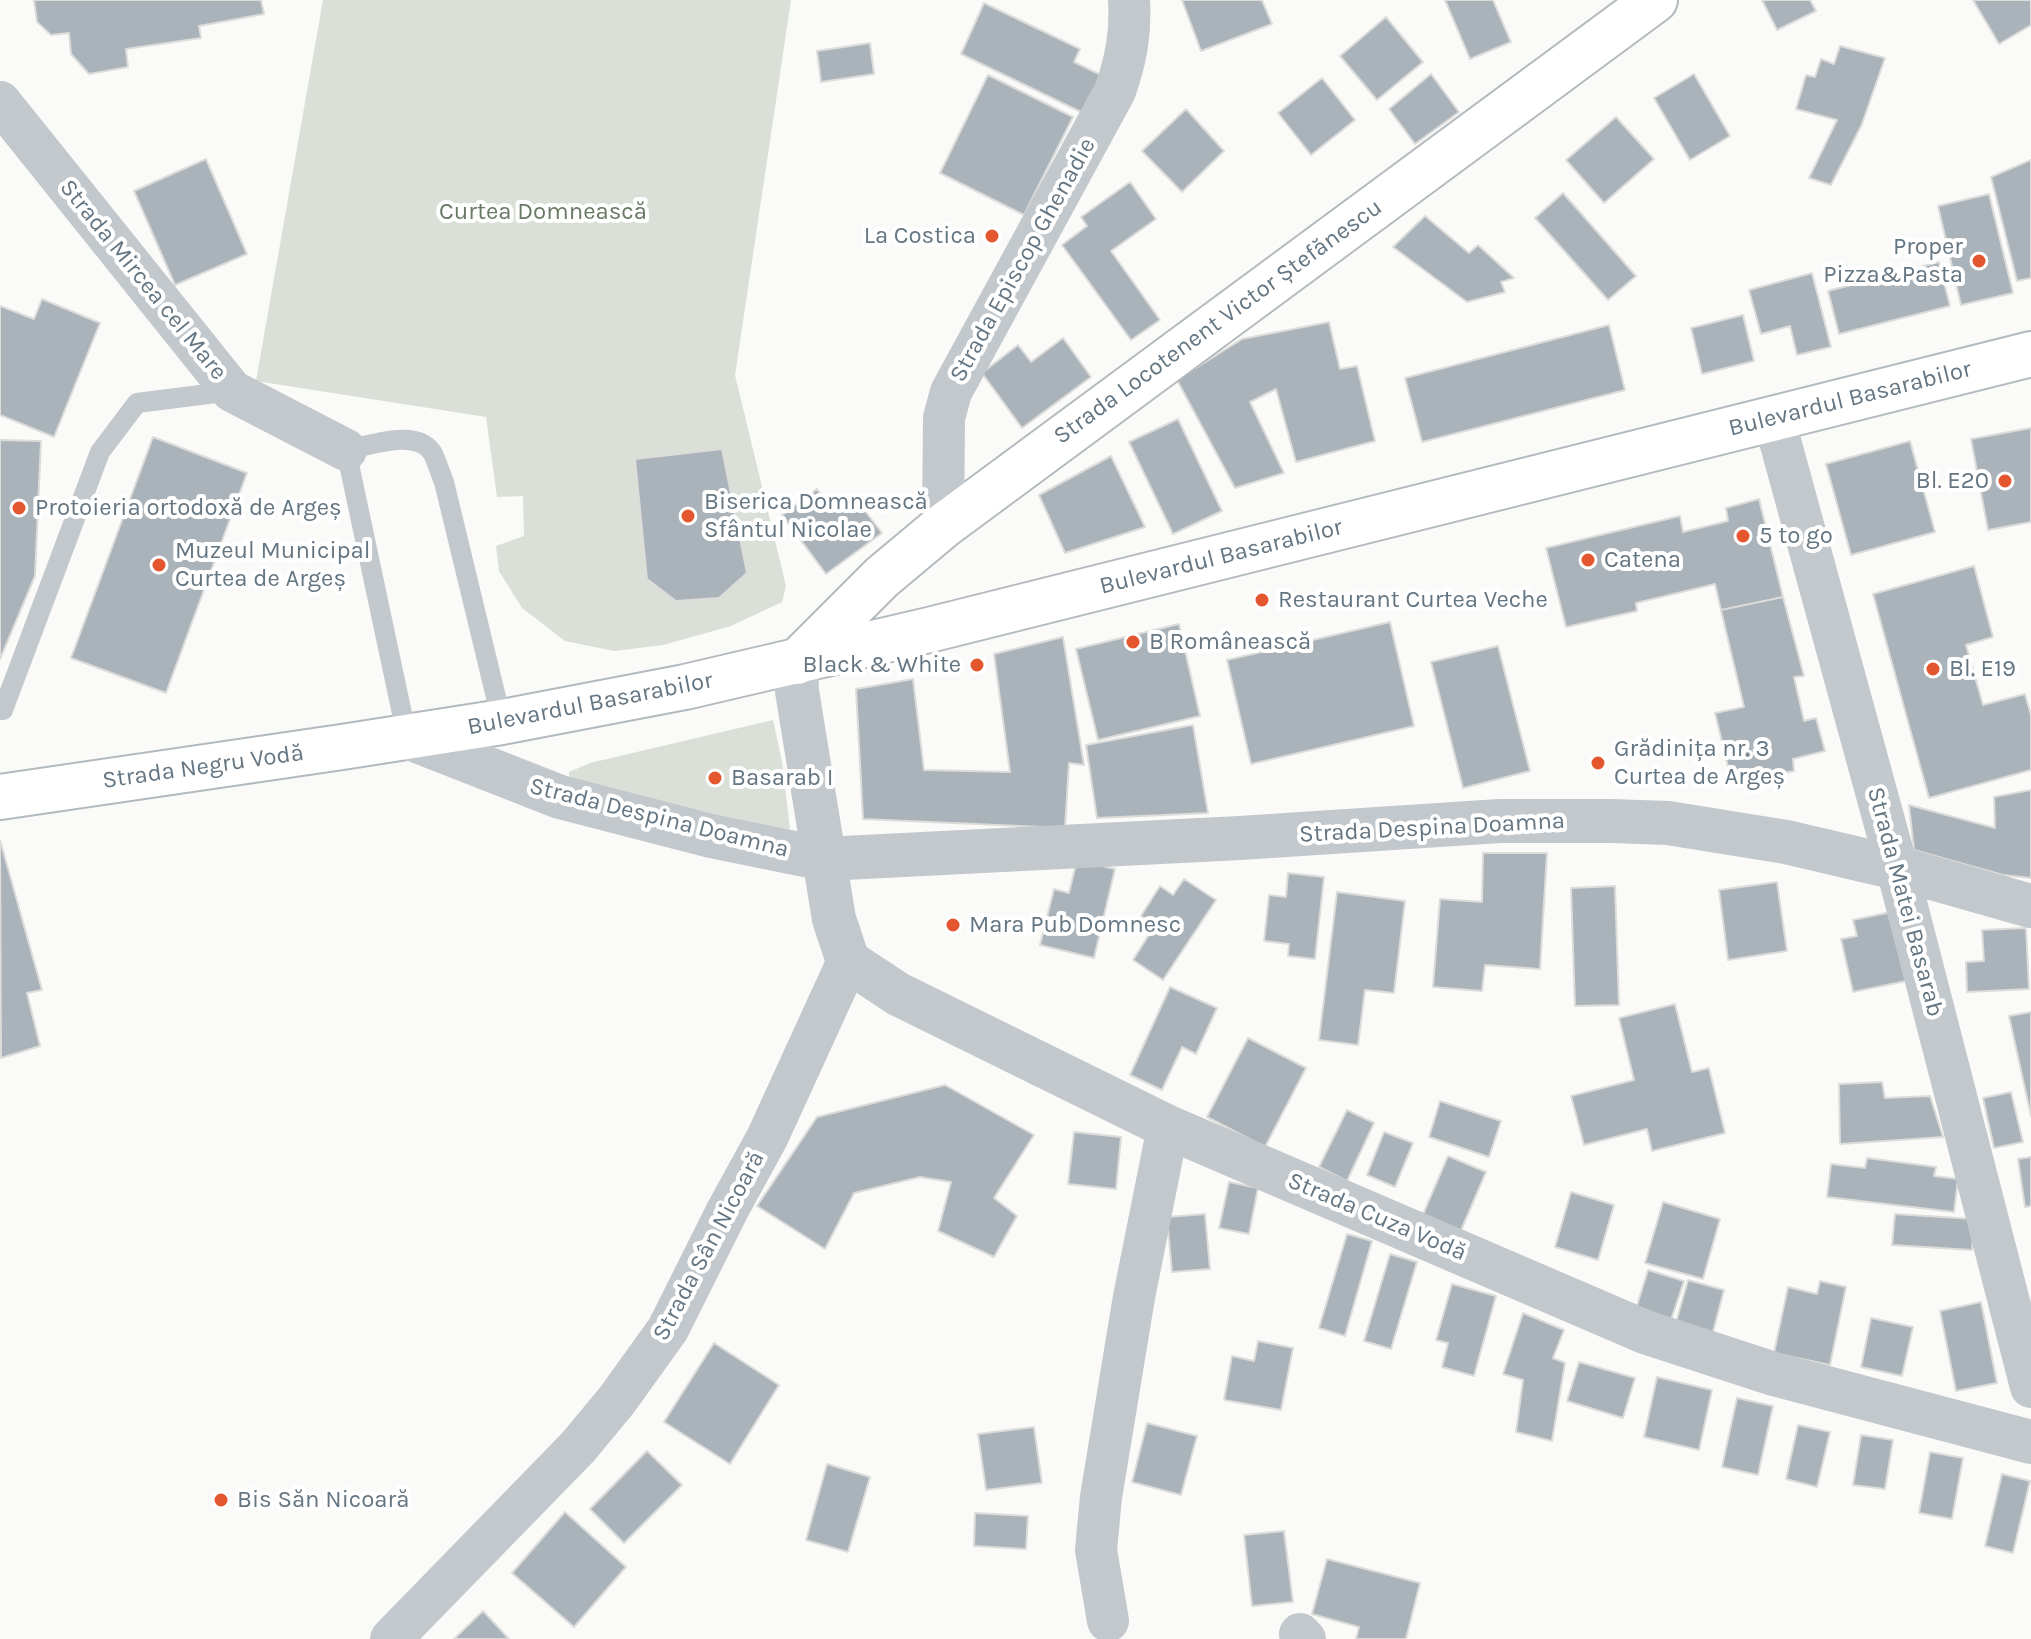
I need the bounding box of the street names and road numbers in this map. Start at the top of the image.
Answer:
street label: Strada Episcop Ghenadie [944,133,1102,387]
street label: Strada Mircea cel Mare [53,174,233,386]
street label: Strada Locotenent Victor Ștefănescu [1048,193,1388,451]
street label: Bulevardul Basarabilor [1726,355,1974,443]
street label: Bulevardul Basarabilor [1097,513,1345,601]
street label: Bulevardul Basarabilor [465,666,715,742]
street label: Strada Negru Vodă [100,739,306,795]
street label: Strada Despina Doamna [526,772,792,864]
street label: Strada Matei Basarab [1861,784,1949,1020]
street label: Strada Despina Doamna [1298,807,1566,849]
street label: Strada Sân Nicoară [647,1146,771,1346]
street label: Strada Cuza Vodă [1283,1166,1471,1268]

